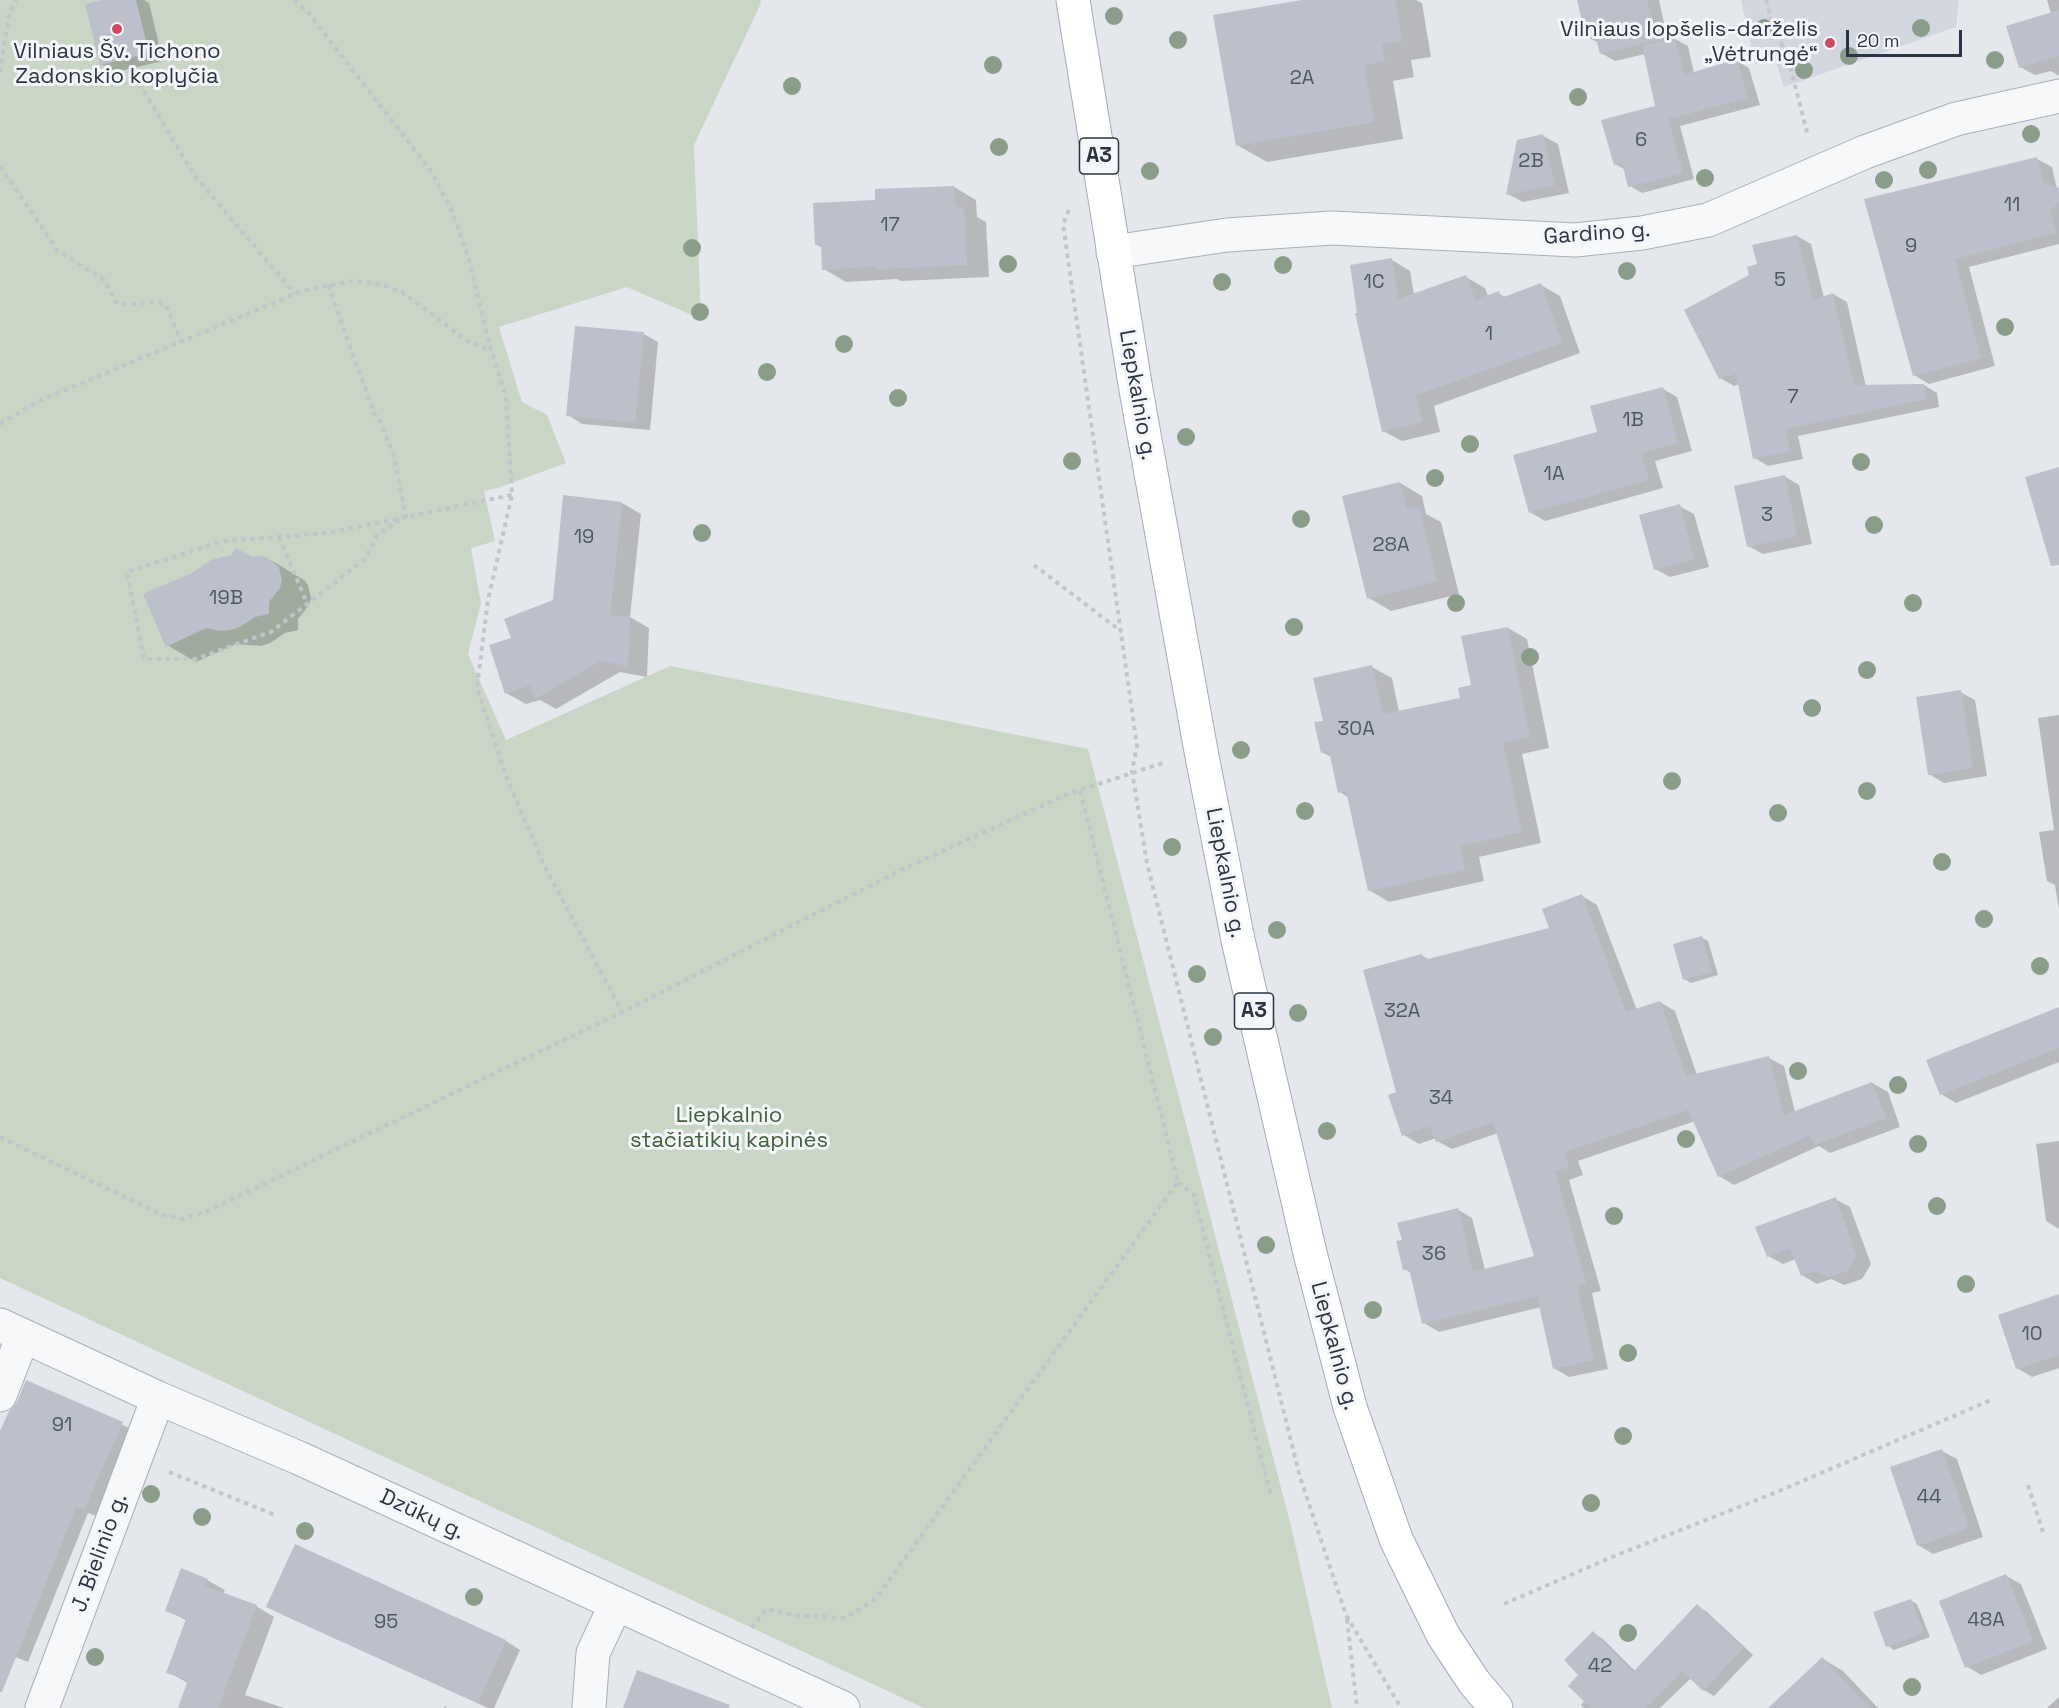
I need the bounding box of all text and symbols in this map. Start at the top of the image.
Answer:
place label: Vilniaus lopšelis-darželis „Vėtrungė“ [1560,17,1818,68]
scale bar [1849,18,1964,56]
marker: Vilniaus Šv. Tichono Zadonskio koplyčia [110,22,124,36]
text: 20 m [1857,29,1900,52]
marker: Vilniaus lopšelis-darželis „Vėtrungė“ [1823,36,1837,50]
place label: Vilniaus Šv. Tichono Zadonskio koplyčia [13,39,221,90]
house number: 2A [1290,67,1314,91]
house number: 6 [1635,129,1647,153]
road number: A3 [1080,138,1118,174]
house number: 2B [1518,150,1544,174]
house number: 11 [2004,194,2020,218]
house number: 17 [880,214,900,238]
street label: Gardino g. [1543,217,1651,251]
house number: 9 [1905,235,1917,259]
house number: 5 [1774,269,1786,293]
house number: 1C [1363,271,1385,295]
house number: 1 [1485,323,1493,347]
street label: Liepkalnio g. [1113,328,1161,462]
house number: 7 [1787,386,1799,410]
house number: 1B [1622,409,1644,433]
house number: 1A [1544,463,1564,487]
house number: 3 [1761,504,1773,528]
house number: 19 [574,526,594,550]
house number: 28A [1372,534,1410,558]
house number: 19B [209,587,243,611]
house number: 30A [1337,718,1375,742]
street label: Liepkalnio g. [1199,806,1251,940]
road number: A3 [1234,993,1274,1029]
house number: 32A [1384,1000,1420,1024]
house number: 34 [1429,1087,1453,1111]
park label: Liepkalnio stačiatikių kapinės [630,1103,828,1154]
house number: 36 [1422,1243,1446,1267]
street label: Liepkalnio g. [1304,1279,1364,1413]
house number: 10 [2021,1323,2043,1347]
house number: 91 [52,1414,72,1438]
street label: Dzūkų g. [376,1484,468,1546]
house number: 44 [1917,1486,1941,1510]
street label: J. Bielinio g. [66,1490,134,1616]
house number: 48A [1967,1609,2005,1633]
house number: 95 [374,1611,398,1635]
house number: 42 [1588,1655,1612,1679]

